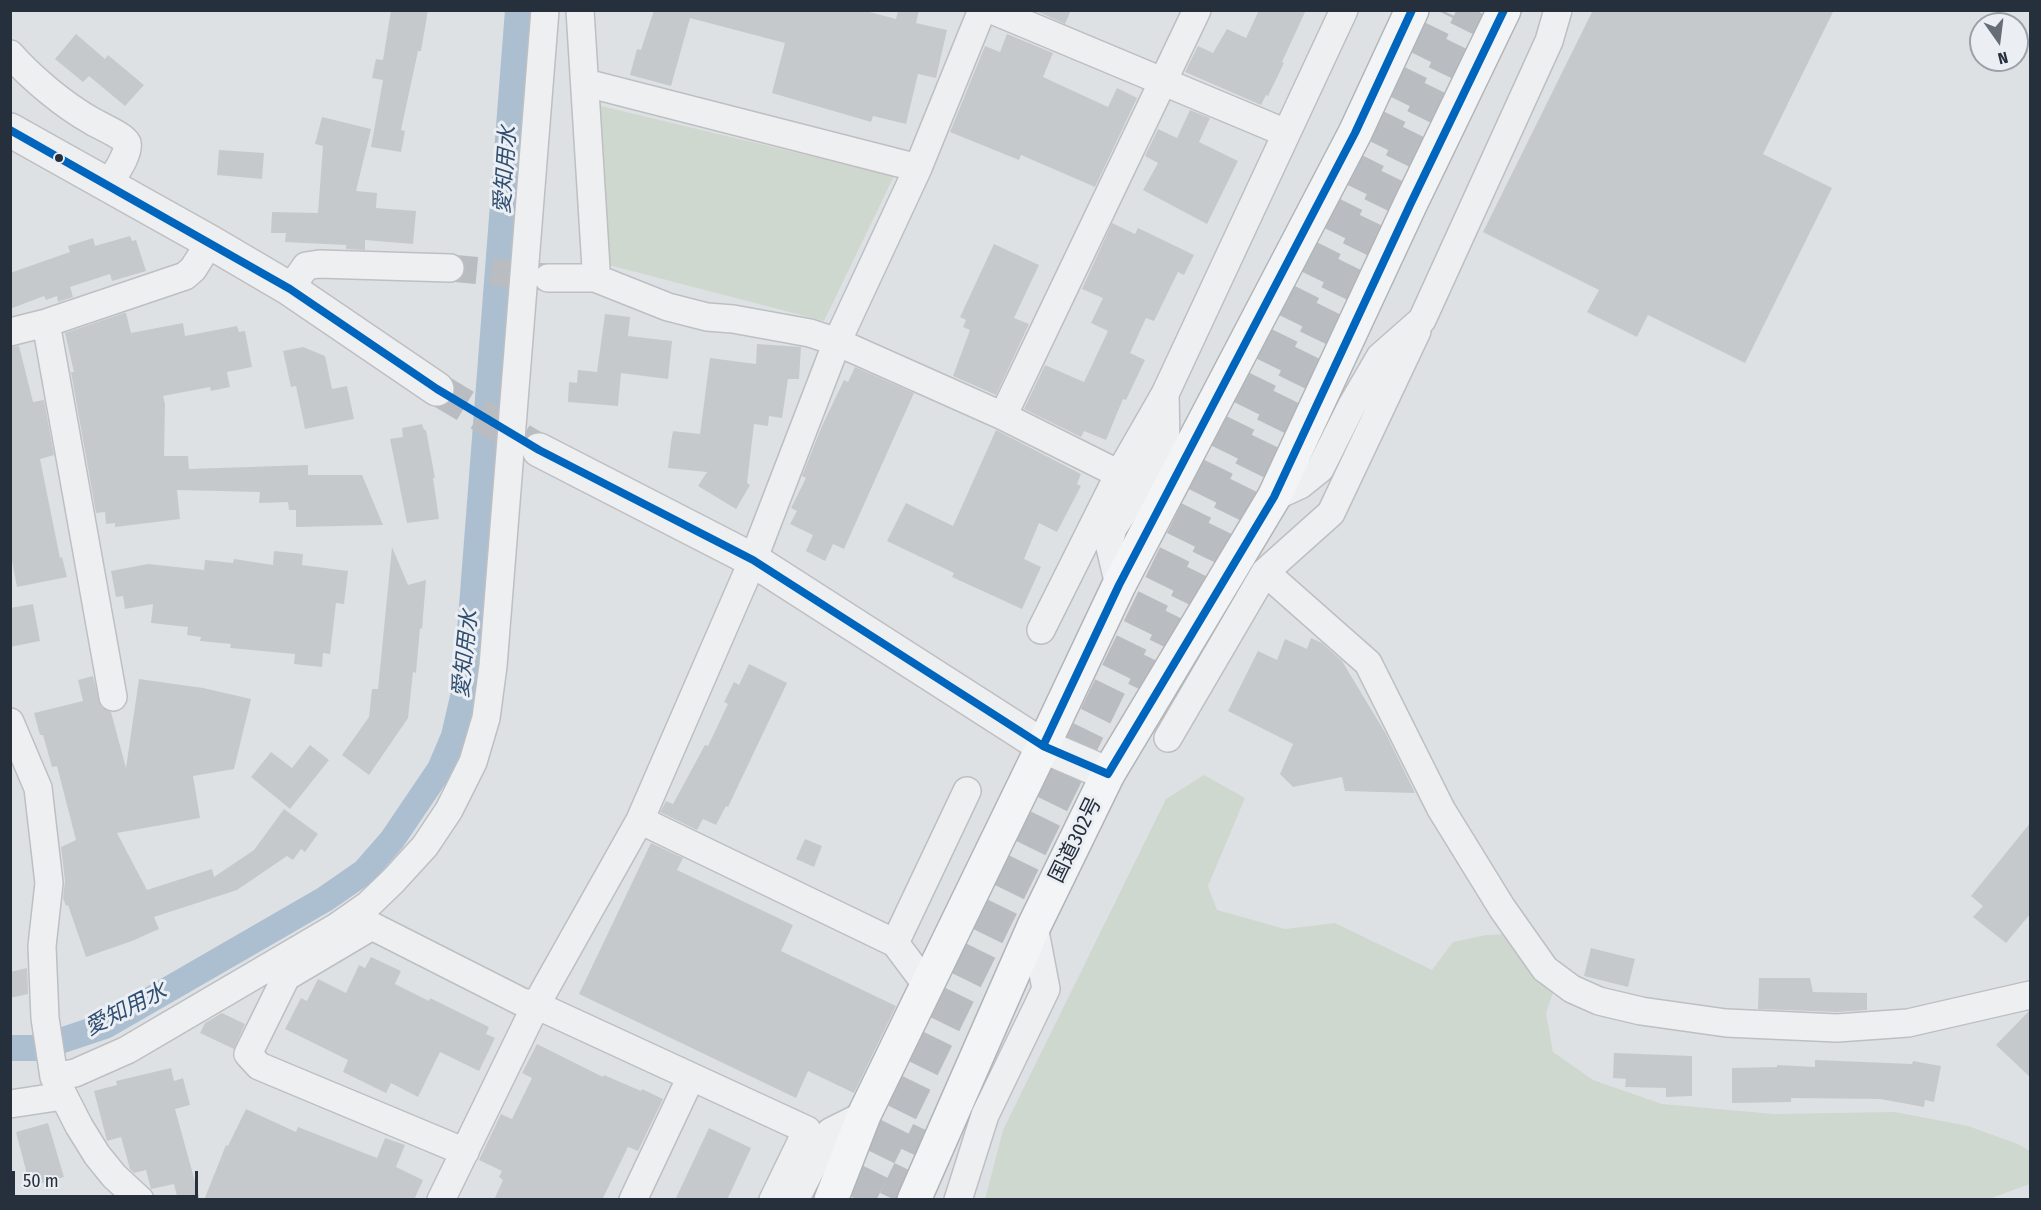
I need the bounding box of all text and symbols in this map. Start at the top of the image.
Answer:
north arrow [1969,12,2029,72]
text: N [1996,48,2010,68]
water label: 愛知用水 [490,125,522,215]
unlabelled marker [53,152,65,164]
water label: 愛知用水 [448,609,484,699]
street label: 国道302号 [1044,793,1108,887]
water label: 愛知用水 [81,978,171,1042]
scale bar [15,1159,201,1197]
text: 50 m [23,1170,59,1192]

